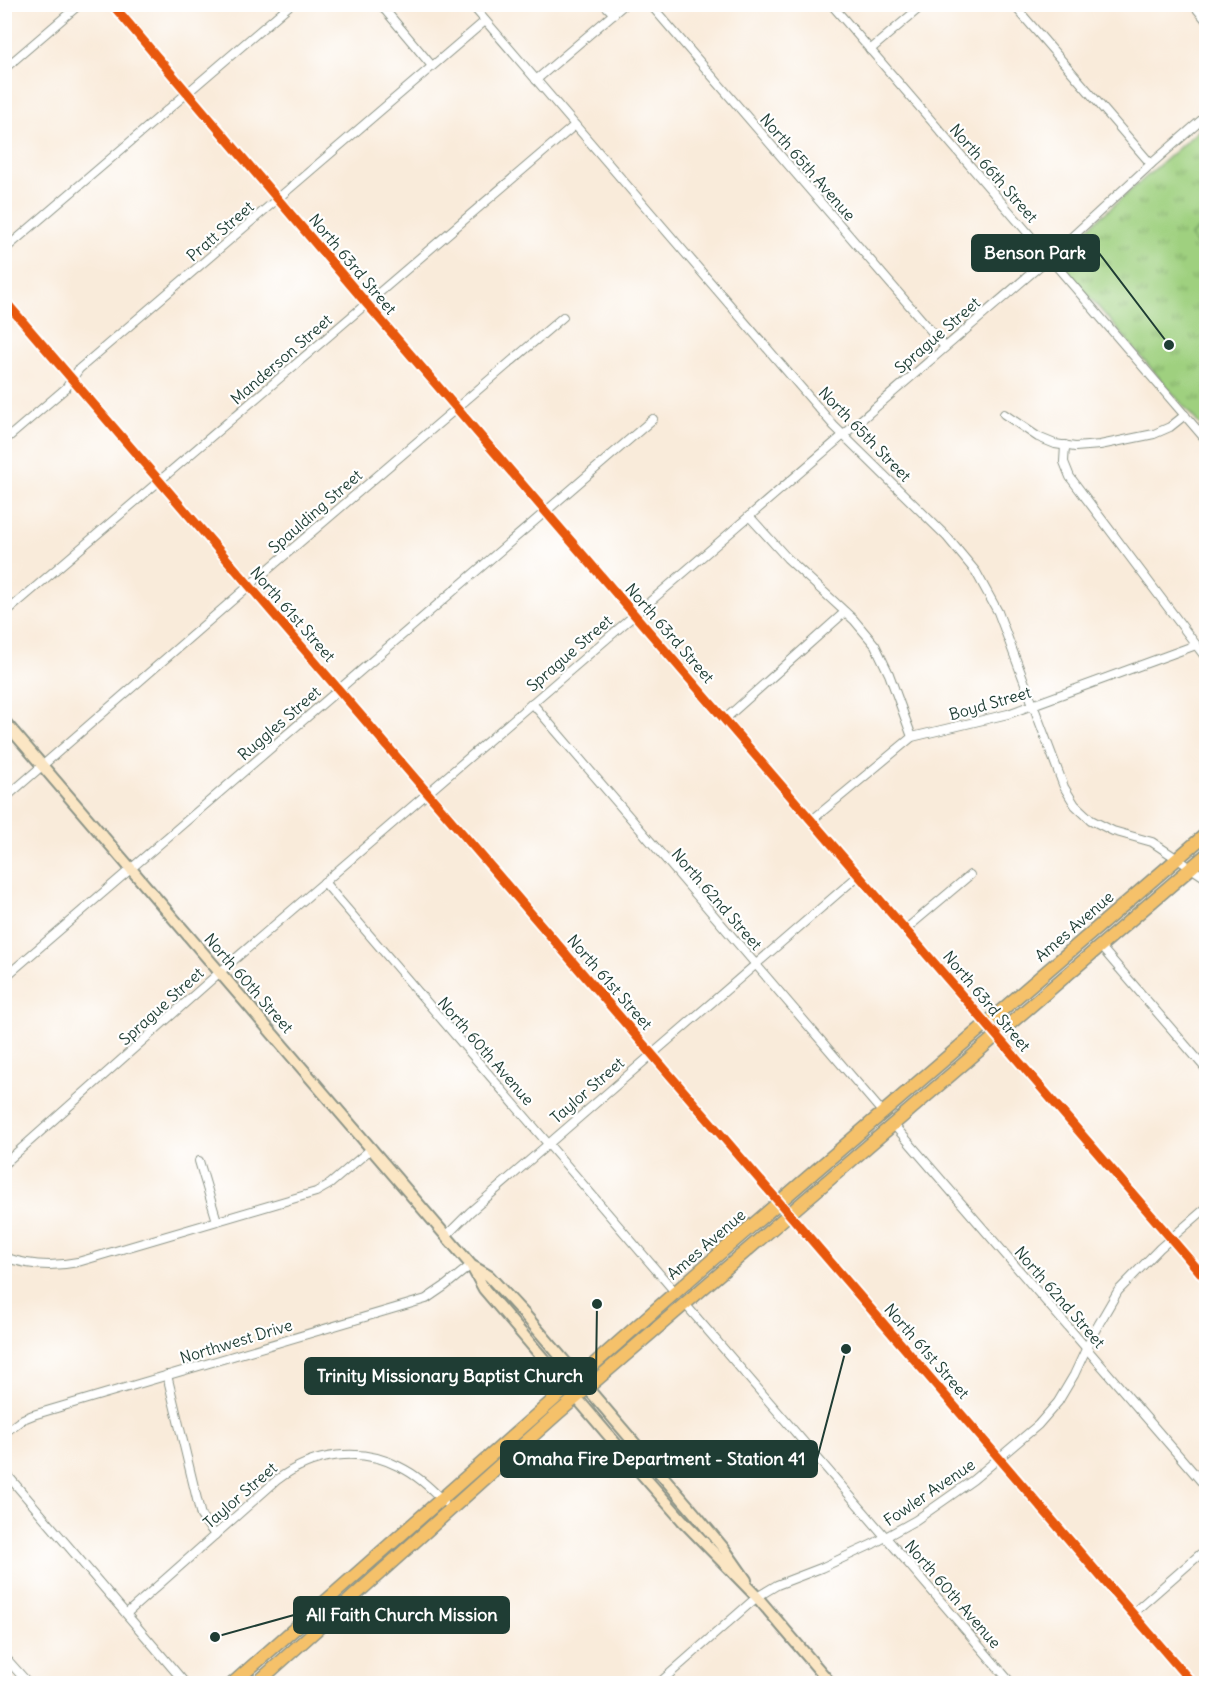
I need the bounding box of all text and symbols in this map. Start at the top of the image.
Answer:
street label: North 65th Avenue [756,109,860,225]
street label: North 66th Street [946,119,1043,227]
street label: Pratt Street [182,196,258,266]
street label: North 63rd Street [305,210,401,319]
callout: Benson Park [972,235,1099,271]
text: Benson Park [984,241,1086,264]
street label: Sprague Street [890,292,984,378]
street label: Manderson Street [226,309,336,408]
street label: North 65th Street [815,382,916,486]
street label: Spaulding Street [264,464,366,557]
street label: North 61st Street [246,562,340,666]
street label: North 63rd Street [621,579,719,687]
street label: Sprague Street [522,610,616,696]
street label: Ruggles Street [233,681,325,764]
street label: Boyd Street [947,682,1034,724]
street label: North 62nd Street [667,844,767,954]
street label: Ames Avenue [1031,886,1117,966]
street label: North 60th Street [200,929,298,1037]
street label: North 61st Street [563,930,657,1034]
street label: North 63rd Street [939,947,1035,1056]
street label: Sprague Street [115,962,208,1049]
street label: North 60th Avenue [434,993,538,1109]
street label: Taylor Street [546,1052,628,1127]
street label: Ames Avenue [663,1204,749,1284]
street label: North 62nd Street [1010,1242,1110,1352]
street label: North 61st Street [880,1299,974,1403]
street label: Northwest Drive [177,1314,295,1368]
callout: Trinity Missionary Baptist Church [305,1358,596,1394]
text: Trinity Missionary Baptist Church [317,1364,584,1387]
callout: Omaha Fire Department - Station 41 [501,1441,817,1477]
text: Omaha Fire Department - Station 41 [513,1447,805,1470]
street label: Fowler Avenue [879,1454,979,1530]
street label: Taylor Street [199,1457,281,1532]
street label: North 60th Avenue [901,1536,1005,1652]
callout: All Faith Church Mission [294,1597,509,1633]
text: All Faith Church Mission [306,1603,498,1626]

